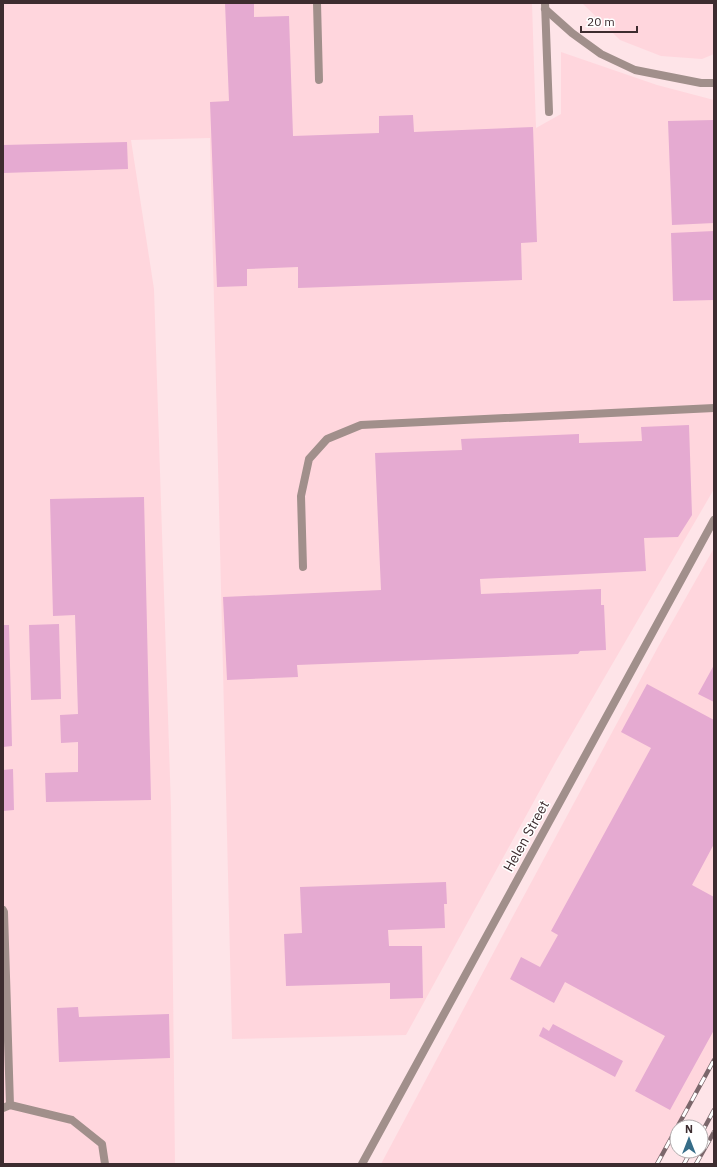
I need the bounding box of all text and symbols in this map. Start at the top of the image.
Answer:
scale bar [581,8,637,34]
text: 20 m [587,14,615,29]
street label: Helen Street [499,797,553,875]
north arrow [669,1119,709,1159]
text: N [685,1122,693,1136]

